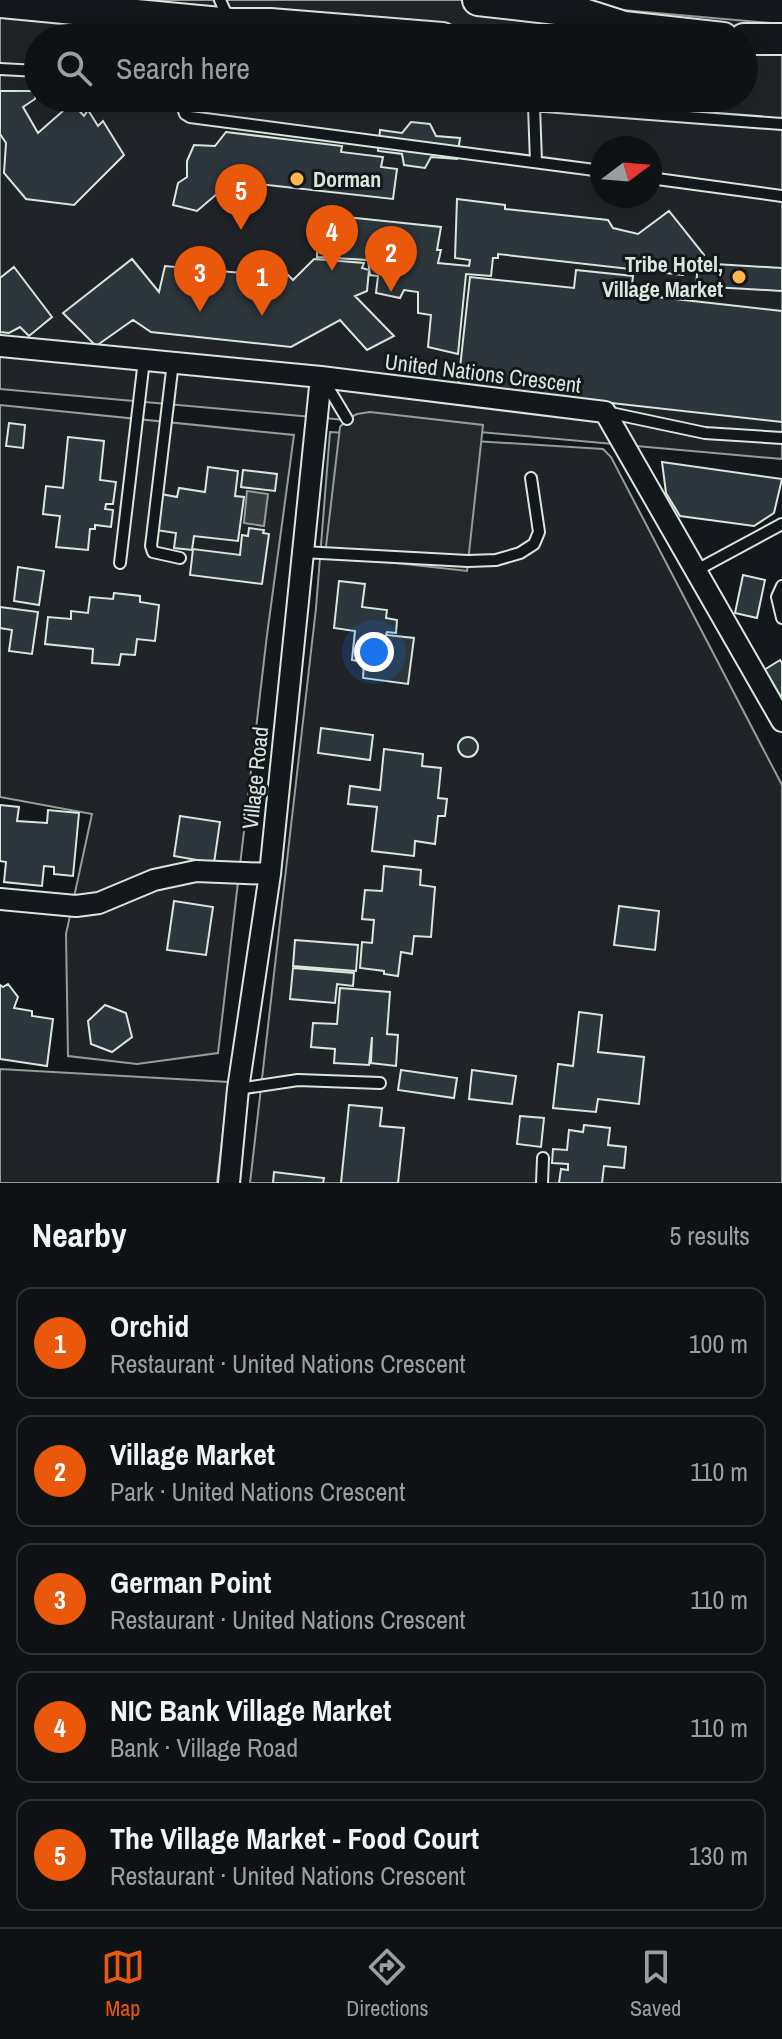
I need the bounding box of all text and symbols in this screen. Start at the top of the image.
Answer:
search box [24,24,758,112]
icon: search [52,46,96,90]
text: Search here [116,48,250,88]
north arrow [590,136,662,208]
pin: 5 [215,164,267,230]
place label: Dorman [313,164,381,194]
marker: Dorman [288,170,306,188]
pin: 4 [306,205,358,271]
pin: 2 [365,226,417,292]
pin: 3 [174,246,226,312]
place label: Tribe Hotel, Village Market [602,249,723,304]
pin: 1 [236,250,288,316]
marker: Tribe Hotel, Village Market [730,268,748,286]
street label: United Nations Crescent [383,346,583,400]
your location [354,632,394,672]
street label: Village Road [235,725,275,831]
text: Nearby [32,1212,127,1258]
text: 5 results [669,1218,750,1253]
text: Orchid [110,1306,189,1346]
text: 1 [54,1326,66,1361]
text: 100 m [689,1326,748,1361]
text: Restaurant · United Nations Crescent [110,1346,466,1381]
text: Village Market [110,1434,275,1474]
text: 2 [54,1454,66,1489]
text: 110 m [690,1454,748,1489]
text: Park · United Nations Crescent [110,1474,405,1509]
text: German Point [110,1562,271,1602]
text: 3 [54,1582,66,1617]
text: 110 m [690,1582,748,1617]
text: Restaurant · United Nations Crescent [110,1602,466,1637]
text: NIC Bank Village Market [110,1690,391,1730]
text: 4 [54,1710,66,1745]
text: 110 m [690,1710,748,1745]
text: Bank · Village Road [110,1730,298,1765]
text: The Village Market - Food Court [110,1818,479,1858]
text: 5 [54,1838,66,1873]
text: 130 m [689,1838,748,1873]
text: Restaurant · United Nations Crescent [110,1858,466,1893]
tab: Map [101,1945,145,2023]
tab: Directions [346,1945,429,2023]
tab: Saved [630,1945,681,2023]

